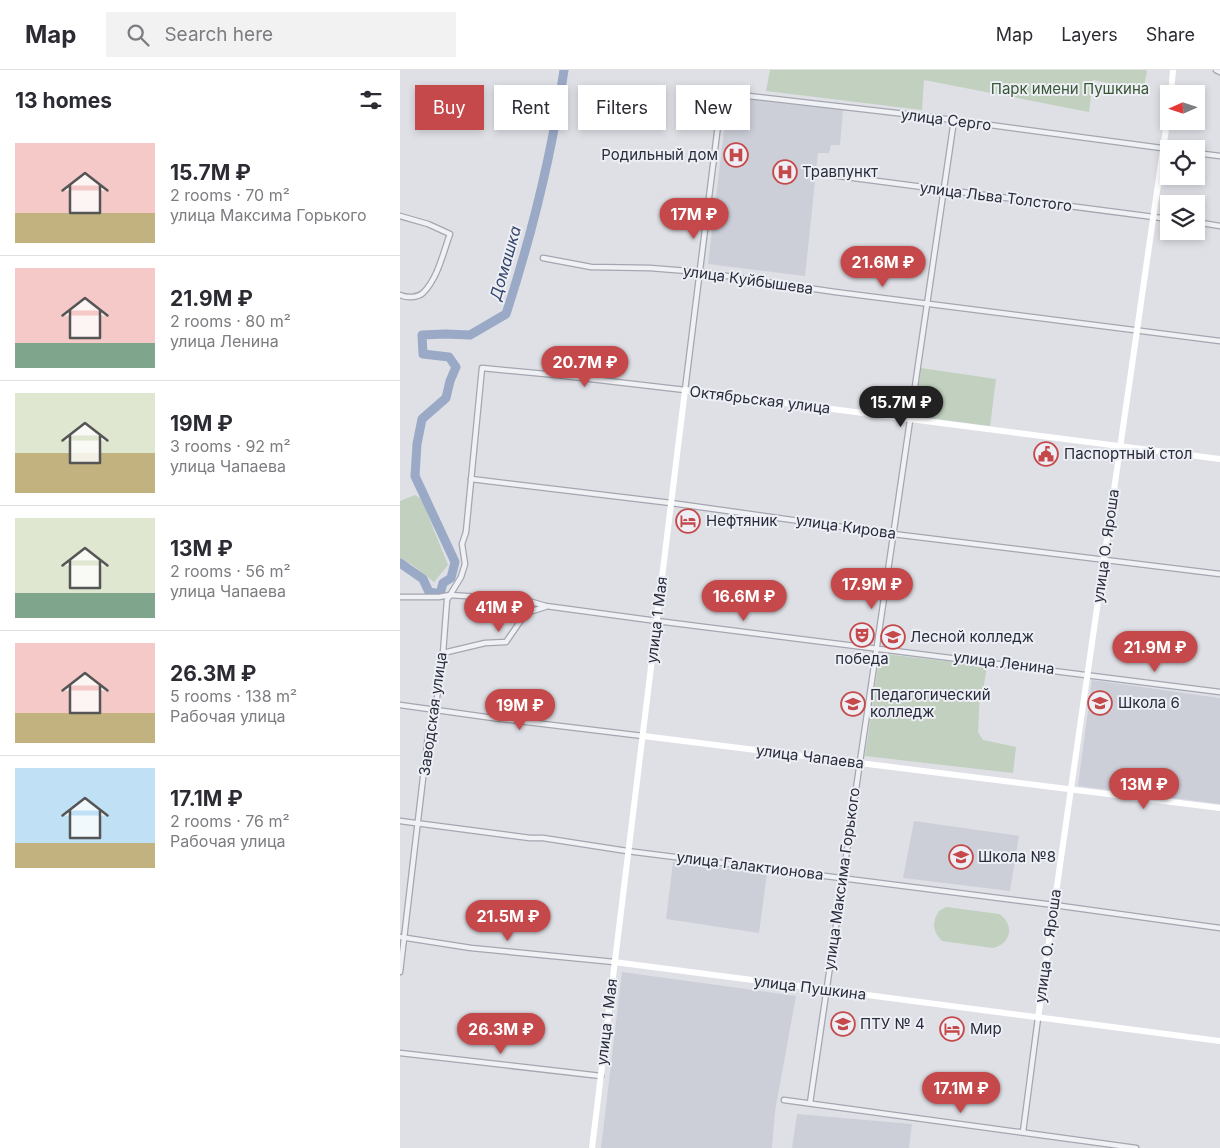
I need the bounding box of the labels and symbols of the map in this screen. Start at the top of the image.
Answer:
park label: Парк имени Пушкина [991,79,1149,98]
north arrow [1160,85,1205,130]
street label: улица Серго [900,105,992,134]
hospital icon: Родильный дом [723,142,749,168]
place label: Родильный дом [601,145,718,164]
hospital icon: Травпункт [772,159,798,185]
place label: Травпункт [802,162,878,181]
street label: улица Льва Толстого [919,178,1073,215]
pin: 17M ₽ [659,198,729,240]
water label: Домашка [485,223,525,304]
pin: 21.6M ₽ [837,246,929,288]
street label: улица Куйбышева [682,261,815,298]
pin: 20.7M ₽ [539,346,631,388]
street label: Октябрьская улица [689,381,832,418]
pin: 15.7M ₽ [855,386,947,428]
public building icon: Паспортный стол [1033,441,1059,467]
place label: Паспортный стол [1064,444,1192,463]
street label: улица О. Яроша [1088,488,1123,604]
hotel icon: Нефтяник [675,508,701,534]
street label: улица Кирова [795,510,897,543]
place label: Нефтяник [706,511,777,530]
pin: 17.9M ₽ [826,568,918,610]
street label: улица 1 Мая [642,575,671,664]
pin: 16.6M ₽ [698,580,790,622]
pin: 41M ₽ [464,590,534,633]
theatre icon: победа [849,622,875,648]
school or university icon: Лесной колледж [880,624,906,650]
place label: Лесной колледж [910,627,1034,646]
pin: 21.9M ₽ [1109,630,1201,673]
street label: улица Ленина [952,647,1056,678]
place label: победа [835,649,889,668]
street label: Заводская улица [414,651,451,777]
place label: Педагогический колледж [870,685,991,721]
pin: 19M ₽ [485,688,555,731]
school or university icon: Школа 6 [1087,690,1113,716]
school or university icon: Педагогический колледж [840,691,866,717]
place label: Школа 6 [1118,693,1180,712]
street label: улица Чапаева [755,740,865,773]
pin: 13M ₽ [1109,768,1179,810]
street label: улица Максима Горького [819,786,864,972]
school or university icon: Школа №8 [948,844,974,870]
street label: улица Галактионова [676,847,825,884]
place label: Школа №8 [978,847,1056,866]
street label: улица О. Яроша [1030,888,1065,1004]
pin: 21.5M ₽ [462,900,554,942]
street label: улица Пушкина [753,971,867,1004]
street label: улица 1 Мая [592,977,621,1066]
school or university icon: ПТУ № 4 [830,1011,856,1037]
pin: 26.3M ₽ [455,1012,547,1055]
place label: ПТУ № 4 [860,1014,925,1033]
hotel icon: Мир [939,1016,965,1042]
place label: Мир [970,1019,1002,1038]
pin: 17.1M ₽ [915,1072,1007,1114]

